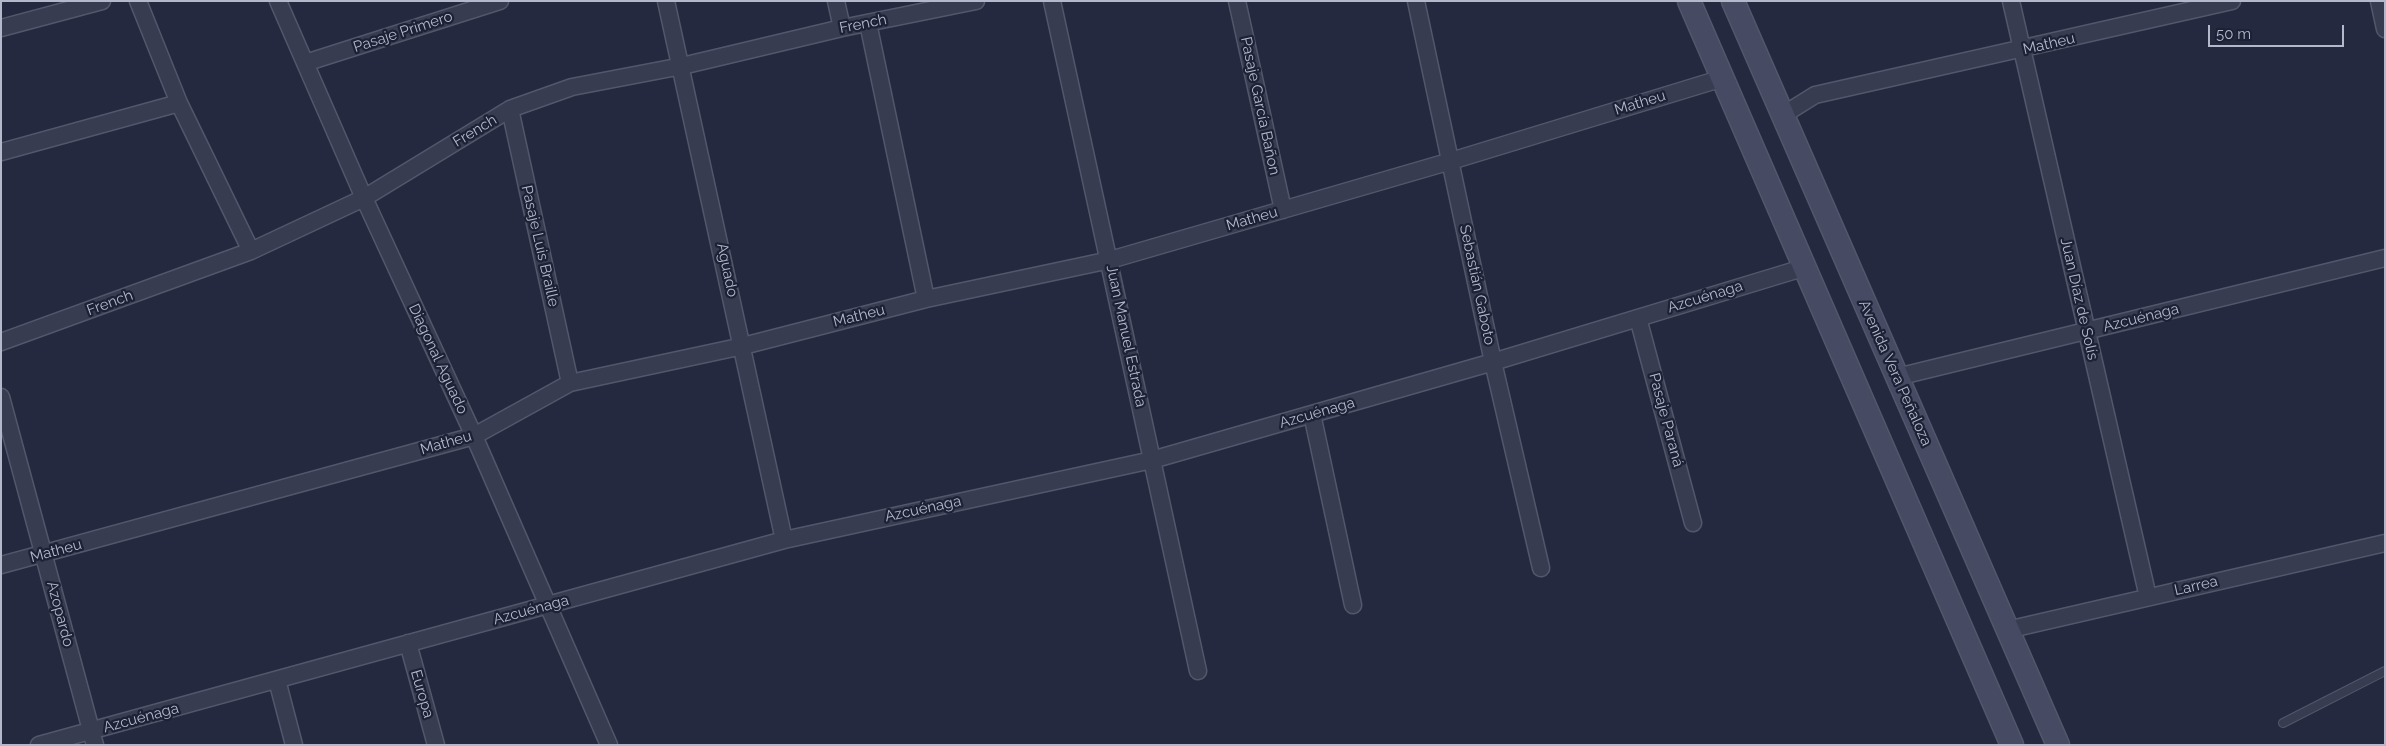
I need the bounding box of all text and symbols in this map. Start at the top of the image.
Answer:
street label: Pasaje Primero [351,7,455,57]
street label: French [838,11,888,37]
scale bar [2211,15,2347,47]
text: 50 m [2216,25,2251,43]
street label: Matheu [2021,29,2077,59]
street label: Pasaje García Bañon [1237,35,1283,177]
street label: Matheu [1612,87,1668,119]
street label: French [450,111,500,151]
street label: Pasaje Luis Braille [517,183,563,309]
street label: Matheu [1224,203,1280,235]
street label: Sebastián Gaboto [1455,223,1499,347]
street label: Juan Díaz de Solís [2056,236,2102,362]
street label: Aguado [713,241,741,299]
street label: Juan Manuel Estrada [1102,263,1150,409]
street label: Azcuénaga [1665,277,1745,317]
street label: French [84,286,136,320]
street label: Avenida Vera Peñaloza [1855,297,1935,449]
street label: Azcuénaga [2101,300,2181,336]
street label: Diagonal Aguado [405,301,471,417]
street label: Matheu [831,301,887,331]
street label: Pasaje Paraná [1645,371,1687,469]
street label: Azcuénaga [1277,394,1357,432]
street label: Matheu [418,427,474,459]
street label: Azcuénaga [883,492,963,526]
street label: Matheu [28,535,84,567]
street label: Larrea [2172,572,2220,600]
street label: Azopardo [43,579,77,649]
street label: Azcuénaga [491,591,571,629]
street label: Europa [407,668,437,720]
street label: Azcuénaga [101,699,181,737]

